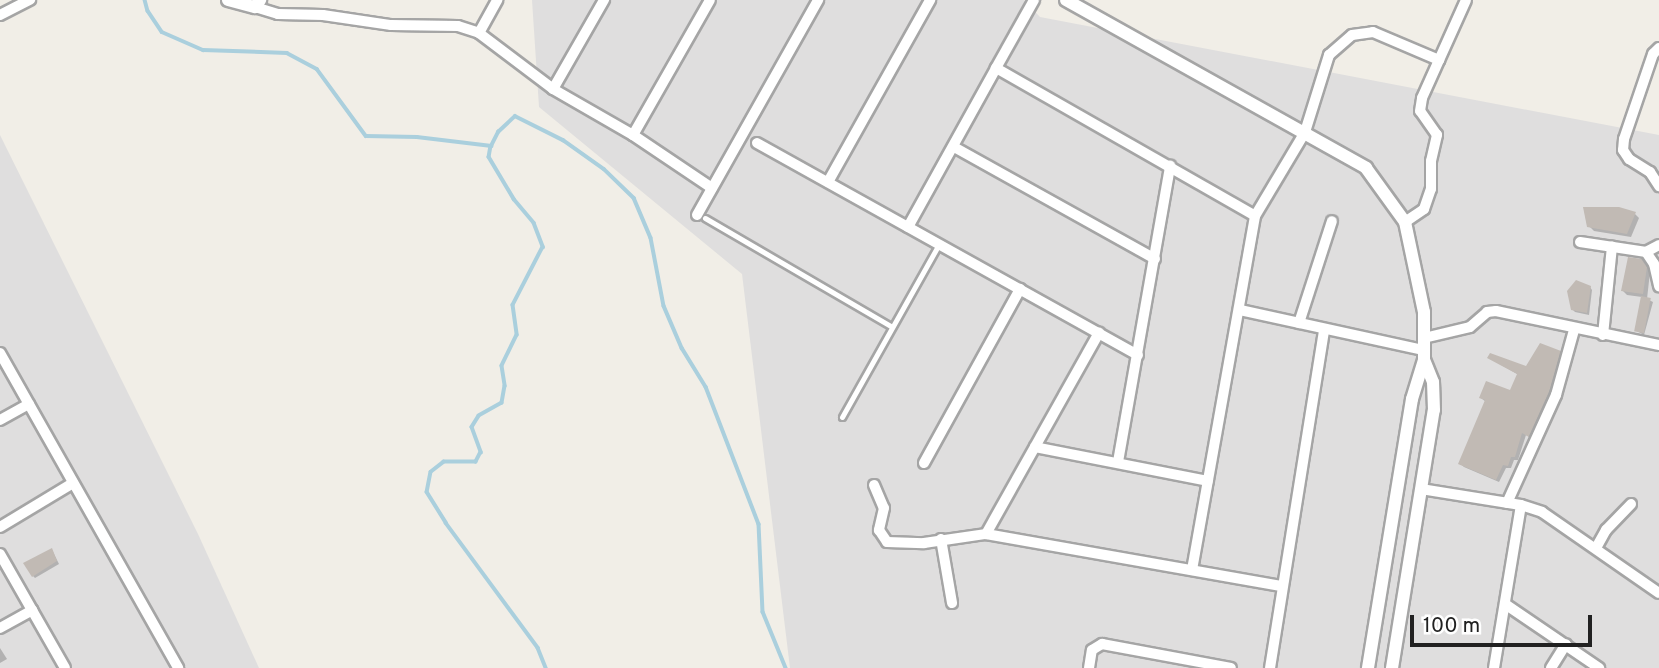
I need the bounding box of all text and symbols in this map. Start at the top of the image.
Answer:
scale bar [1414,602,1596,646]
text: 100 m [1423,613,1480,640]

